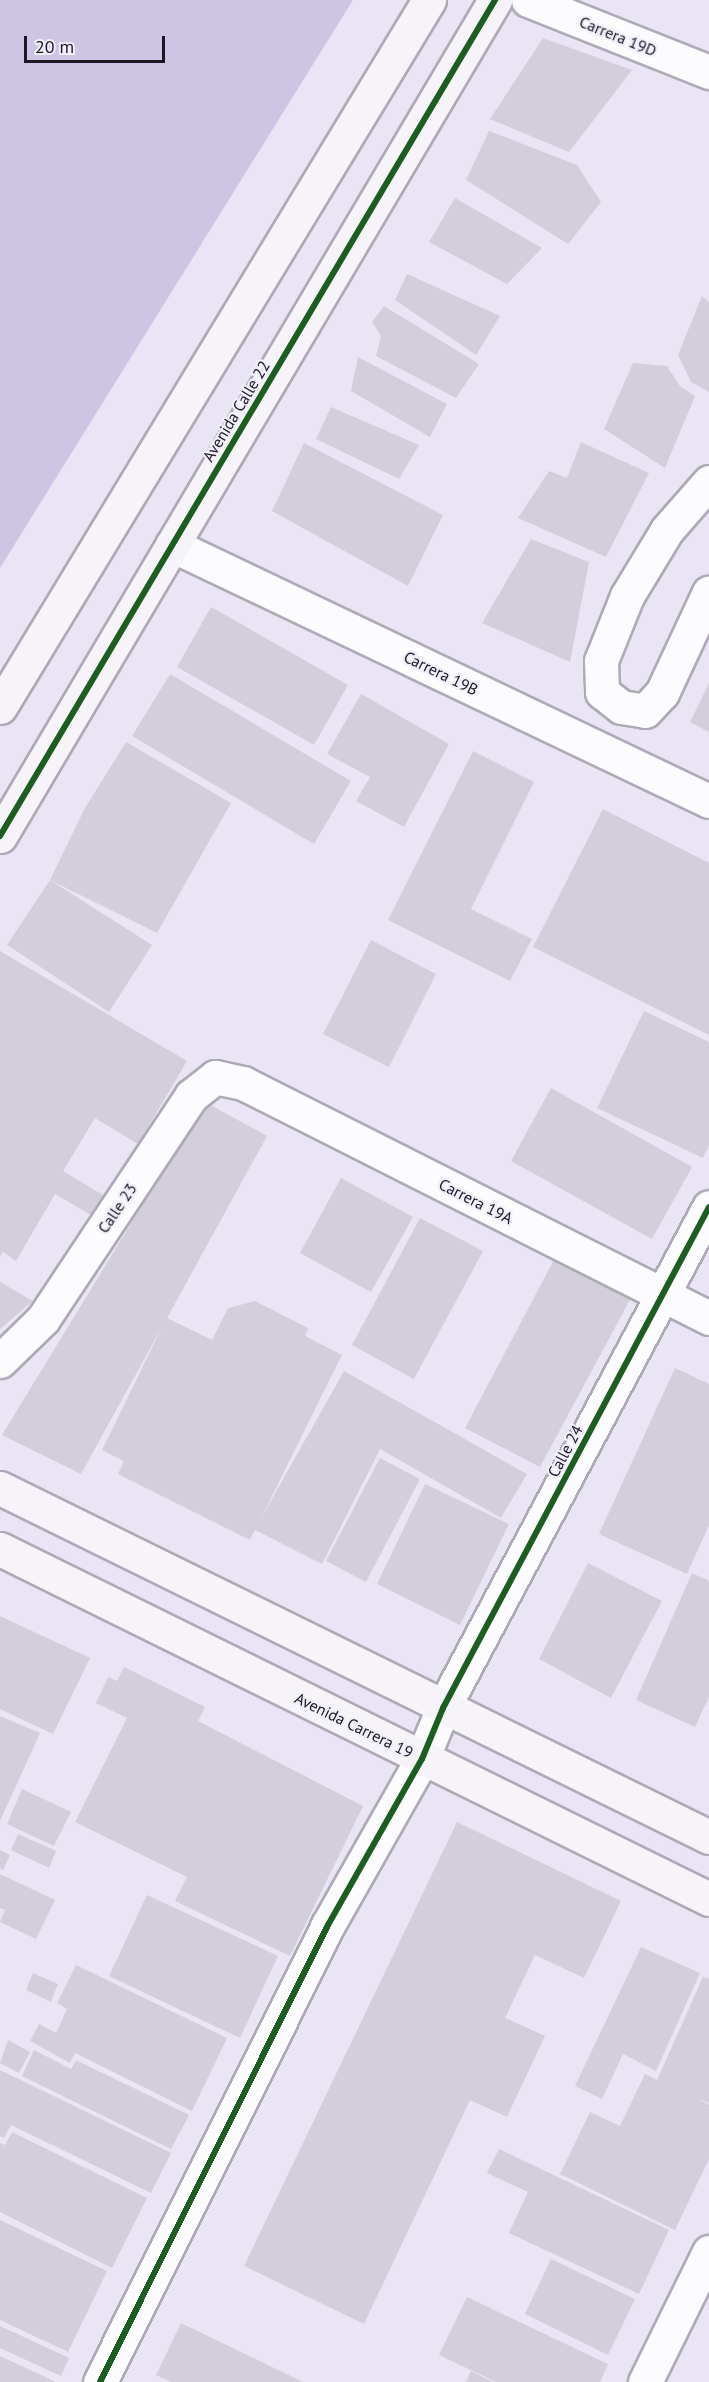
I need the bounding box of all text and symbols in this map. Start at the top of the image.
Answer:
street label: Carrera 19D [577,12,659,60]
scale bar [27,24,168,62]
text: 20 m [35,35,74,58]
street label: Avenida Calle 22 [198,357,274,465]
street label: Carrera 19B [401,647,481,699]
street label: Carrera 19A [436,1174,516,1228]
street label: Calle 23 [93,1179,141,1237]
street label: Calle 24 [543,1422,587,1480]
street label: Avenida Carrera 19 [292,1688,416,1762]

